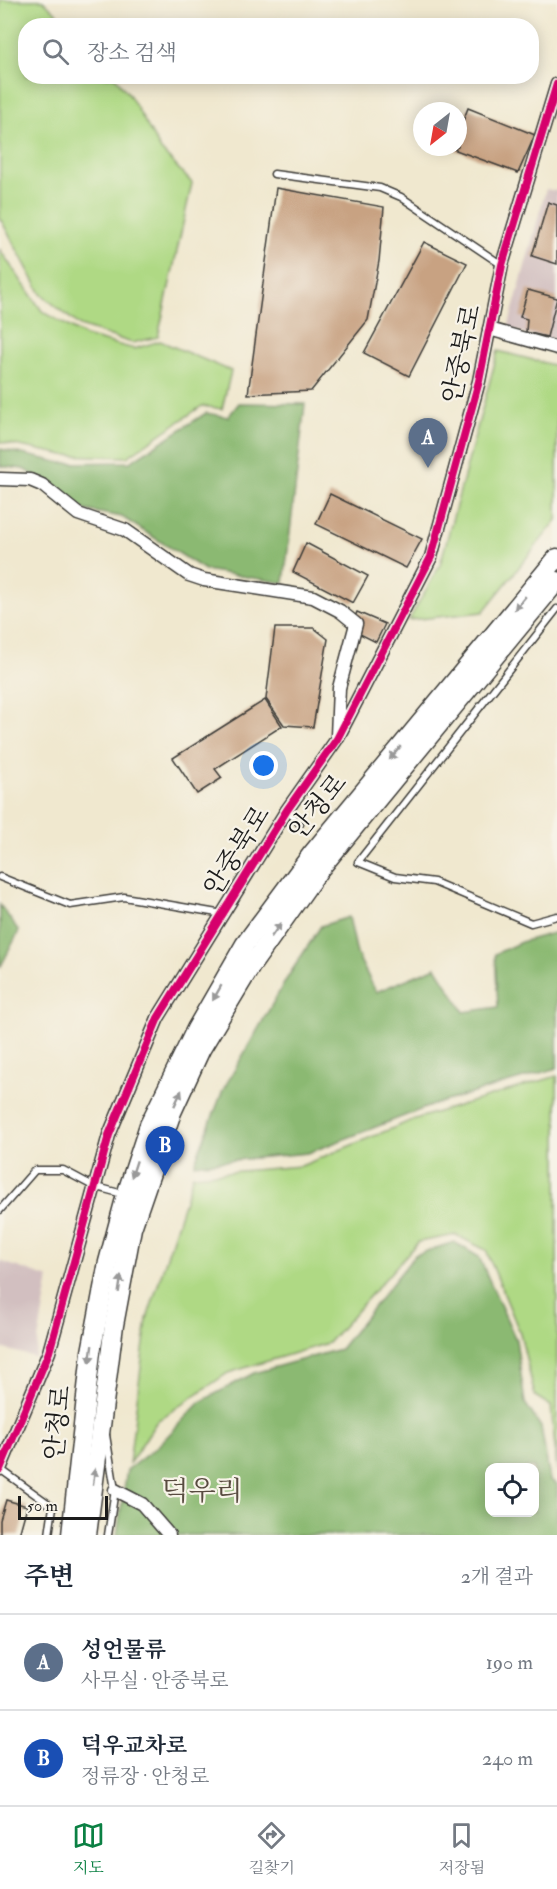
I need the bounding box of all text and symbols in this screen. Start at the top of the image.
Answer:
search box [18,18,539,84]
icon: search [39,35,72,68]
text: 장소 검색 [87,39,177,67]
north arrow [413,102,467,156]
street label: 안중북로 [436,302,488,406]
pin: A [408,418,448,468]
one-way arrow [513,595,526,611]
one-way arrow [389,745,402,760]
your location [249,751,278,780]
street label: 안청로 [282,768,354,846]
street label: 안중북로 [197,800,277,902]
one-way arrow [270,922,282,938]
one-way arrow [211,985,222,1001]
one-way arrow [173,1088,183,1106]
pin: B [146,1126,184,1176]
one-way arrow [129,1160,138,1178]
one-way arrow [116,1274,125,1293]
one-way arrow [87,1345,96,1364]
street label: 안청로 [38,1384,78,1462]
map controls [485,1463,539,1517]
button: locate [485,1463,539,1517]
one-way arrow [90,1467,99,1486]
district label: 덕우리 [161,1474,243,1509]
scale bar [18,1493,108,1520]
text: 50 m [27,1496,58,1516]
text: 주변 [24,1561,74,1593]
text: 2개 결과 [461,1564,533,1589]
text: 성언물류 [81,1636,166,1664]
text: A [37,1650,50,1675]
text: 190 m [486,1650,533,1675]
text: 사무실 · 안중북로 [81,1668,229,1693]
text: 덕우교차로 [81,1732,187,1760]
text: B [37,1746,50,1771]
text: 240 m [482,1746,533,1771]
text: 정류장 · 안청로 [81,1764,209,1789]
tab: 지도 [72,1819,105,1878]
tab: 길찾기 [249,1819,295,1878]
tab: 저장됨 [439,1819,485,1878]

